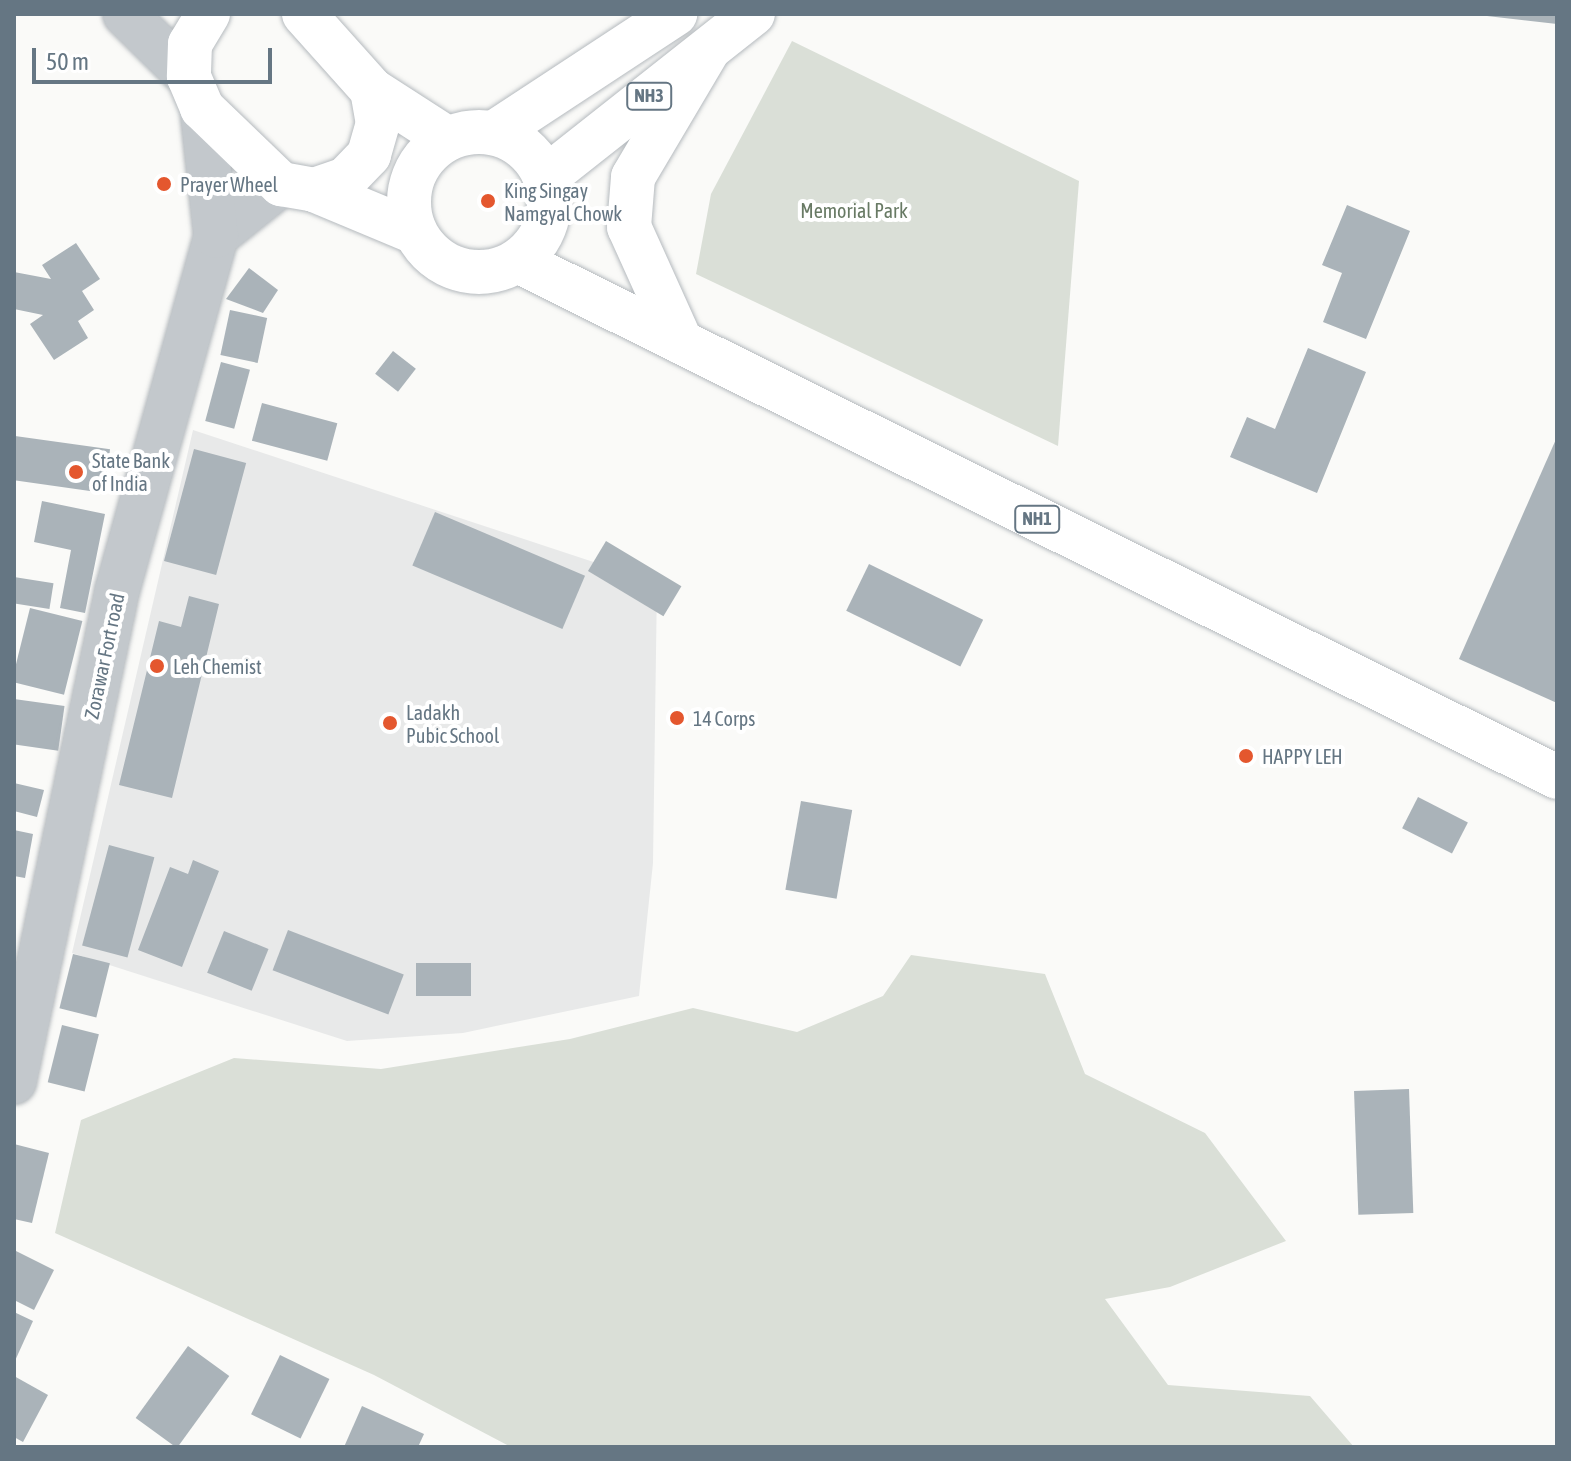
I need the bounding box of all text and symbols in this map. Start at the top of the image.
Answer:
scale bar [36,32,276,82]
text: 50 m [46,48,89,75]
road number: NH3 [625,82,673,110]
place label: Prayer Wheel [180,172,278,196]
marker: Prayer Wheel [155,175,173,193]
place label: King Singay Namgyal Chowk [504,178,622,225]
marker: King Singay Namgyal Chowk [479,192,497,210]
park label: Memorial Park [800,198,908,222]
place label: State Bank of India [92,448,170,495]
marker: State Bank of India [67,463,85,481]
road number: NH1 [1013,505,1061,533]
street label: Zorawar Fort road [79,591,129,721]
place label: Leh Chemist [173,654,262,678]
marker: Leh Chemist [148,657,166,675]
place label: Ladakh Pubic School [406,700,499,747]
place label: 14 Corps [693,706,755,730]
marker: 14 Corps [668,709,686,727]
marker: Ladakh Pubic School [381,714,399,732]
place label: HAPPY LEH [1262,744,1343,768]
marker: HAPPY LEH [1237,747,1255,765]

